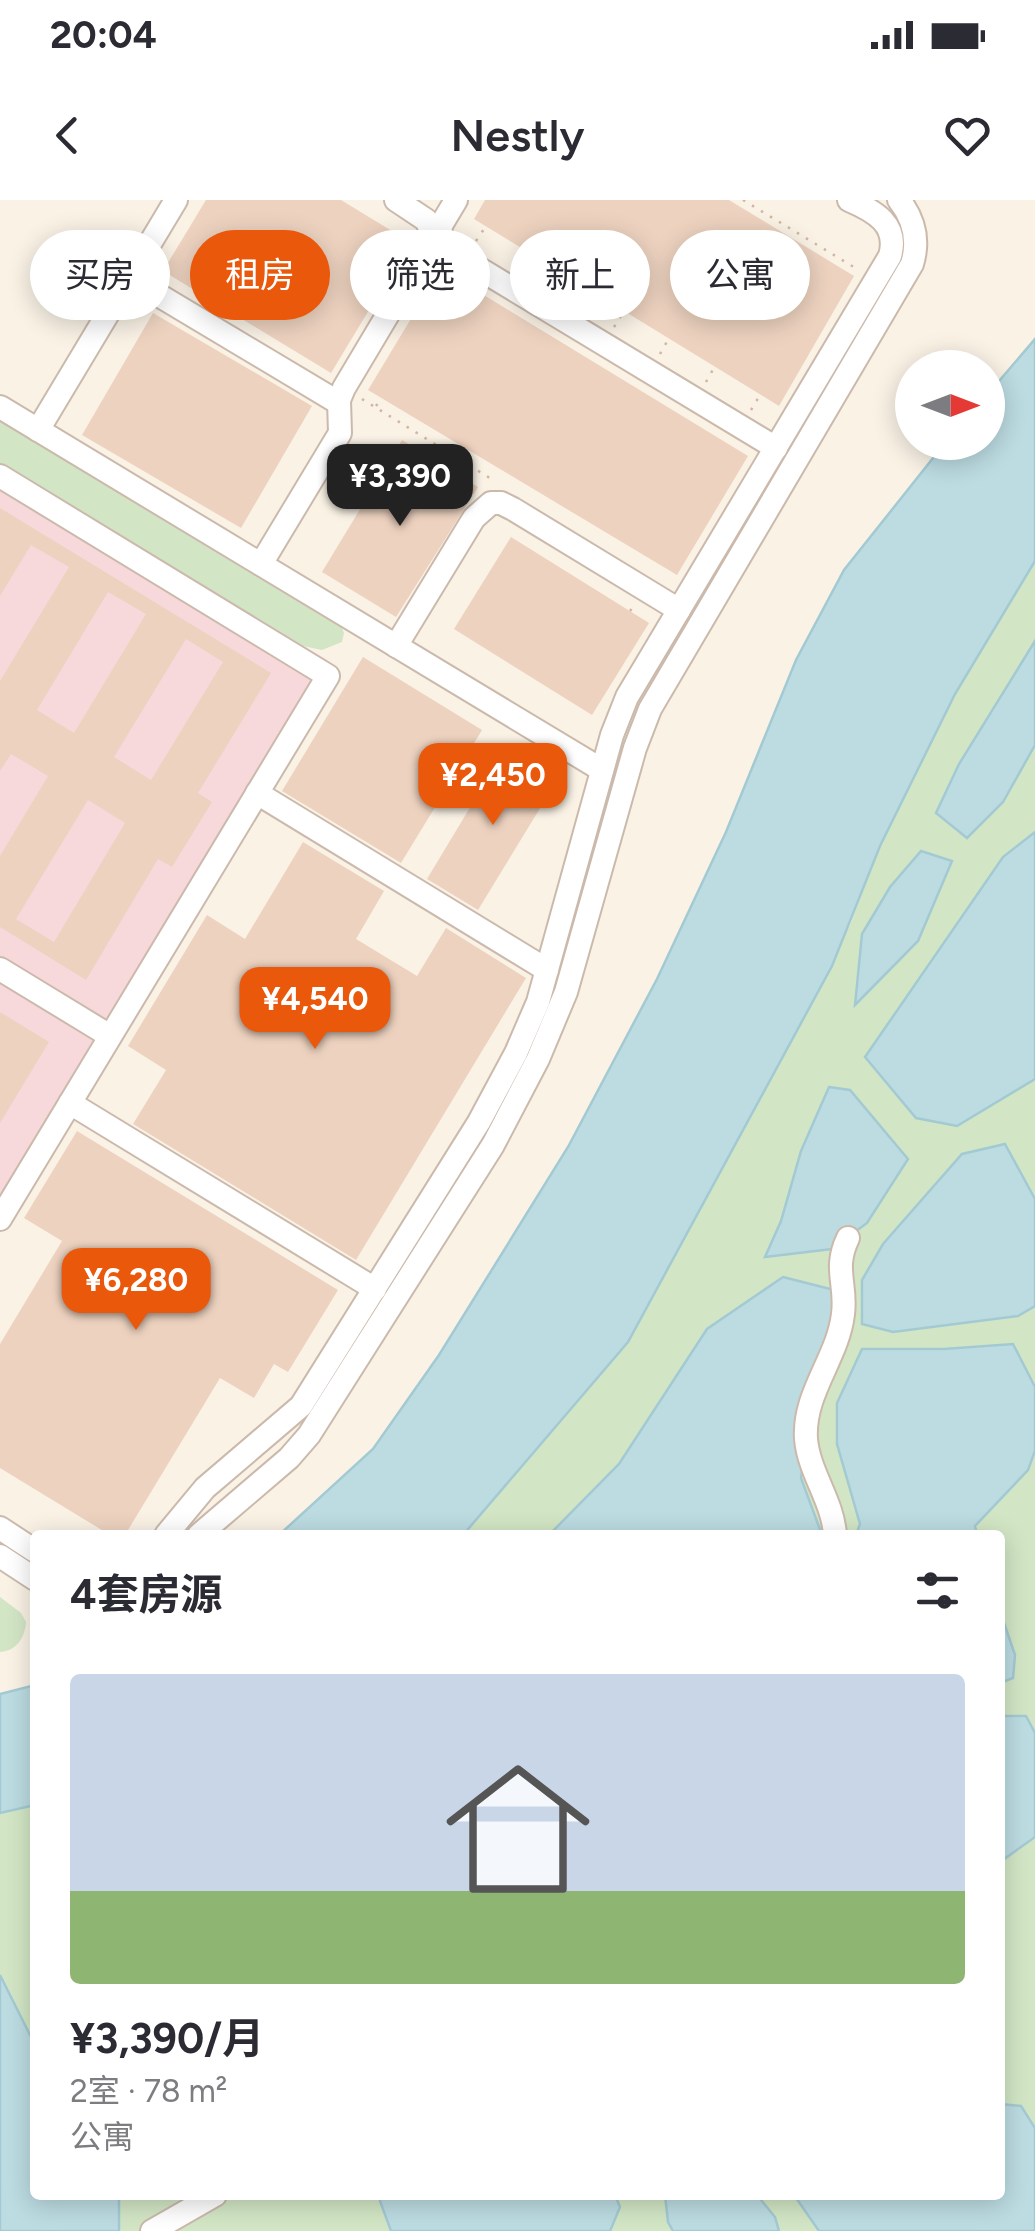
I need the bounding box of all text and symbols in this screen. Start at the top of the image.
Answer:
text: 20:04 [50,12,157,58]
icon: back [40,108,95,163]
text: Nestly [451,108,584,162]
icon: heart [940,108,995,163]
chip: 买房 [30,230,170,320]
chip: 租房 [190,230,330,320]
chip: 筛选 [350,230,490,320]
chip: 新上 [510,230,650,320]
chip: 公寓 [670,230,810,320]
north arrow [895,350,1005,460]
map controls [895,350,1005,460]
pin: ¥3,390 [319,444,481,529]
text: ¥3,390 [349,457,451,495]
pin: ¥2,450 [412,743,574,828]
text: ¥2,450 [440,756,546,794]
pin: ¥4,540 [234,967,396,1052]
text: ¥4,540 [261,980,369,1018]
pin: ¥6,280 [55,1248,217,1333]
text: ¥6,280 [84,1261,188,1299]
icon: filters [910,1563,965,1618]
text: 4套房源 [70,1569,223,1620]
icon: home [428,1739,608,1919]
text: ¥3,390/月 [70,2013,264,2064]
text: 2室 · 78 m² [70,2072,227,2110]
text: 公寓 [70,2118,134,2156]

